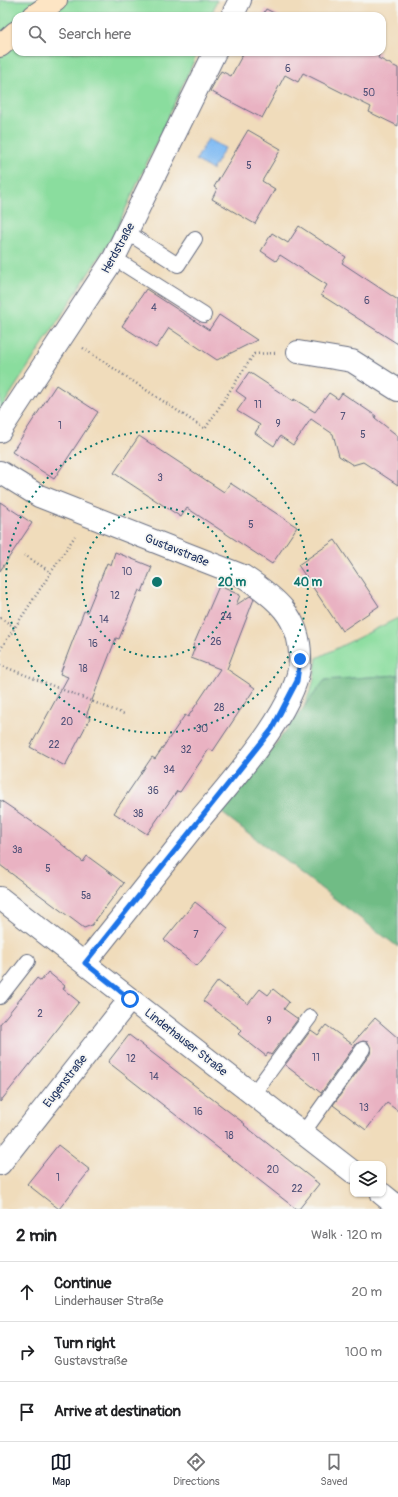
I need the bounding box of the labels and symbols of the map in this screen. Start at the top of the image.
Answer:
house number: 6 [285,63,291,75]
house number: 50 [363,87,375,99]
house number: 5 [246,160,252,172]
street label: Herdstraße [98,220,138,276]
house number: 6 [364,295,370,307]
house number: 4 [151,302,157,314]
house number: 11 [254,399,262,411]
house number: 7 [340,411,346,423]
house number: 9 [275,418,281,430]
house number: 1 [58,420,62,432]
house number: 5 [360,429,366,441]
house number: 3 [157,472,163,484]
house number: 5 [248,519,254,531]
street label: Gustavstraße [143,531,211,570]
house number: 10 [122,566,133,578]
centre of rings [150,575,164,589]
text: 20 m [218,575,246,590]
text: 40 m [293,575,323,590]
house number: 12 [110,590,120,602]
house number: 24 [220,611,232,623]
house number: 14 [99,614,109,626]
house number: 26 [210,636,222,648]
house number: 16 [88,638,98,650]
route end [291,650,309,668]
house number: 18 [79,663,87,675]
house number: 28 [214,702,224,714]
house number: 20 [61,716,73,728]
house number: 30 [196,723,208,735]
house number: 22 [48,739,60,751]
house number: 32 [180,744,192,756]
house number: 34 [163,764,175,776]
house number: 36 [147,785,159,797]
house number: 38 [133,808,143,820]
house number: 3a [12,844,22,856]
house number: 5 [45,863,51,875]
house number: 5a [81,890,91,902]
house number: 7 [193,929,199,941]
route start [121,990,139,1008]
street label: Linderhauser Straße [141,1005,230,1079]
house number: 2 [37,1008,43,1020]
house number: 9 [266,1015,272,1027]
street label: Eugenstraße [40,1052,91,1111]
house number: 11 [312,1052,320,1064]
house number: 12 [126,1053,136,1065]
house number: 14 [149,1071,159,1083]
house number: 13 [359,1102,369,1114]
house number: 16 [193,1106,203,1118]
house number: 18 [225,1130,233,1142]
house number: 20 [267,1164,279,1176]
house number: 1 [56,1172,60,1184]
house number: 22 [291,1183,303,1195]

